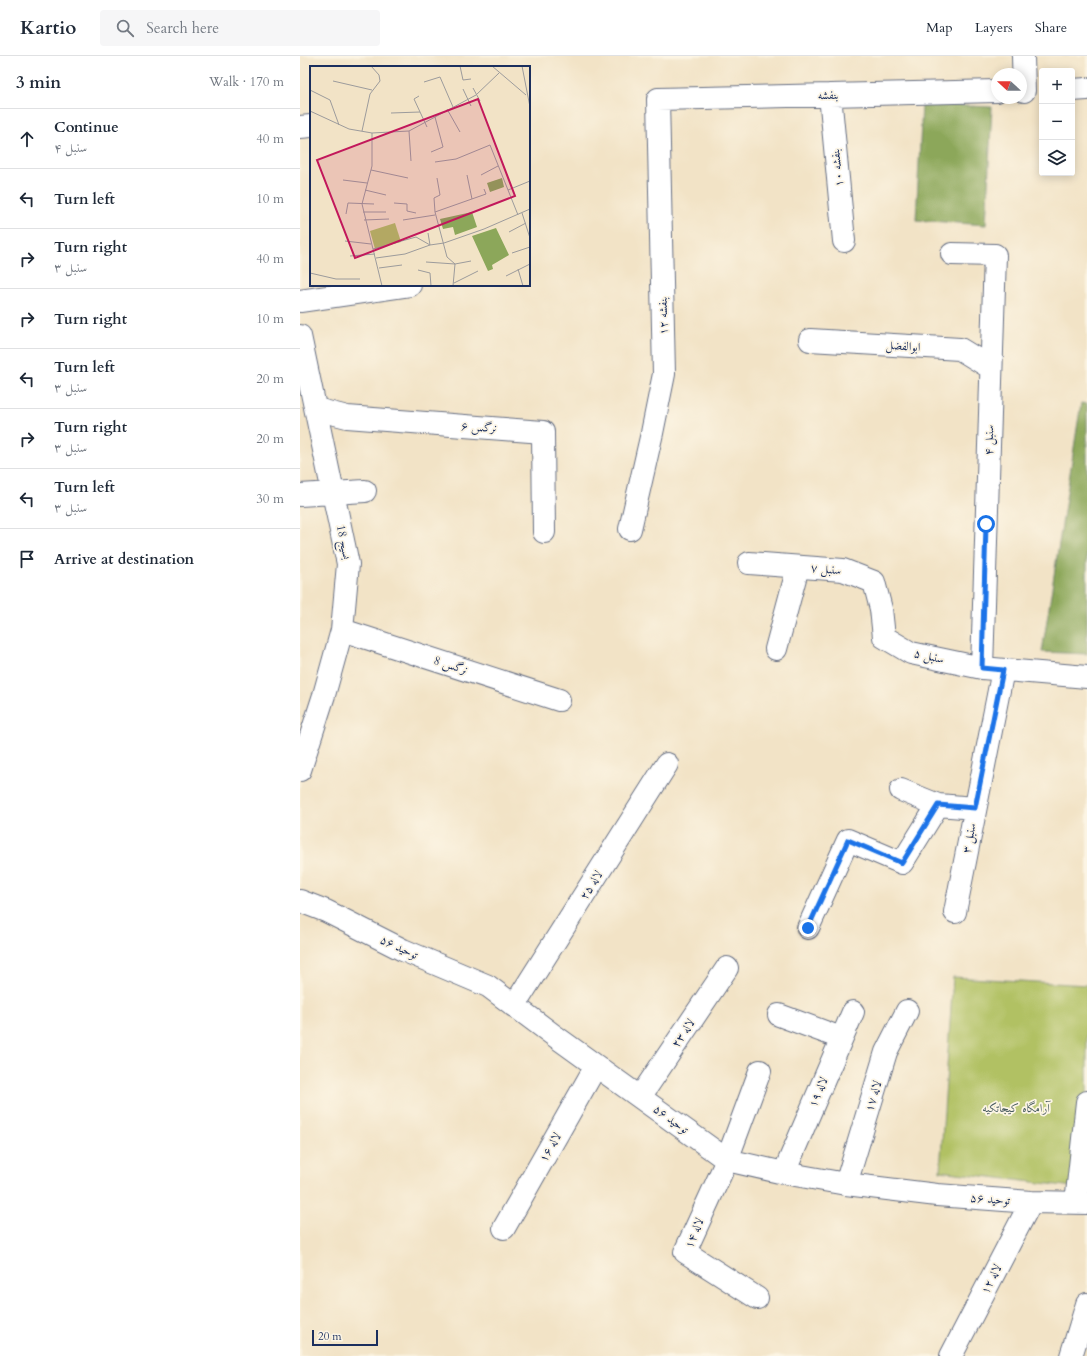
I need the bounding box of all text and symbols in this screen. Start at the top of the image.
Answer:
search box [100,10,380,46]
text: Kartio [20,15,76,41]
icon: search [114,17,136,39]
text: Search here [146,18,219,38]
text: Map [926,18,953,37]
text: Layers [975,18,1013,37]
text: Share [1035,18,1067,37]
inset map [310,66,530,286]
north arrow [991,68,1027,104]
map controls [1039,68,1075,176]
button: + [1039,68,1075,104]
text: 3 min [16,71,61,94]
text: Walk · 170 m [209,73,284,91]
street label: بنفشه [817,87,839,103]
button: − [1039,104,1075,140]
text: Continue [54,117,119,137]
icon: ahead [16,128,38,150]
text: 40 m [256,130,284,148]
text: سنبل ۴ [54,139,87,157]
button: layers [1039,140,1075,176]
street label: بنفشه ۱۰ [827,148,847,188]
icon: left [16,188,38,210]
text: Turn left [54,189,115,209]
text: 10 m [256,190,284,208]
text: Turn right [54,237,127,257]
icon: right [16,248,38,270]
text: 40 m [256,250,284,268]
text: سنبل ۳ [54,259,87,277]
street label: بنفشه ۱۲ [655,297,671,335]
icon: right [16,308,38,330]
text: Turn right [54,309,127,329]
text: 10 m [256,310,284,328]
street label: ابوالفضل [885,337,921,356]
text: Turn left [54,357,115,377]
icon: left [16,368,38,390]
text: 20 m [256,370,284,388]
text: سنبل ۳ [54,379,87,397]
text: Turn right [54,417,127,437]
street label: نرگس ۶ [460,418,498,437]
street label: سنبل ۴ [980,424,999,456]
icon: right [16,428,38,450]
text: 20 m [256,430,284,448]
text: سنبل ۳ [54,439,87,457]
text: Turn left [54,477,115,497]
icon: left [16,488,38,510]
text: 30 m [256,490,284,508]
text: سنبل ۳ [54,499,87,517]
route start [977,515,995,533]
street label: بسیج 18 [330,523,355,561]
icon: arrive [16,548,38,570]
text: Arrive at destination [54,549,194,569]
street label: سنبل ۷ [810,559,842,580]
street label: سنبل ۵ [912,645,946,668]
street label: نرگس 8 [432,652,470,679]
street label: سنبل ۳ [958,821,981,855]
street label: لاله ۲۵ [576,867,606,903]
route end [799,919,817,937]
street label: توحید ۵۶ [377,931,421,963]
street label: لاله ۲۳ [668,1015,699,1051]
street label: لاله ۱۹ [804,1074,832,1110]
street label: لاله ۱۷ [861,1078,885,1113]
park label: آرامگاه کیجاتکیه [982,1100,1051,1116]
street label: توحید ۵۶ [650,1101,693,1138]
street label: لاله ۱۶ [535,1129,565,1165]
street label: توحید ۵۶ [969,1190,1011,1208]
street label: لاله ۱۴ [681,1215,707,1251]
street label: لاله ۱۲ [977,1261,1005,1297]
scale bar [312,1328,378,1347]
text: 20 m [318,1329,342,1344]

